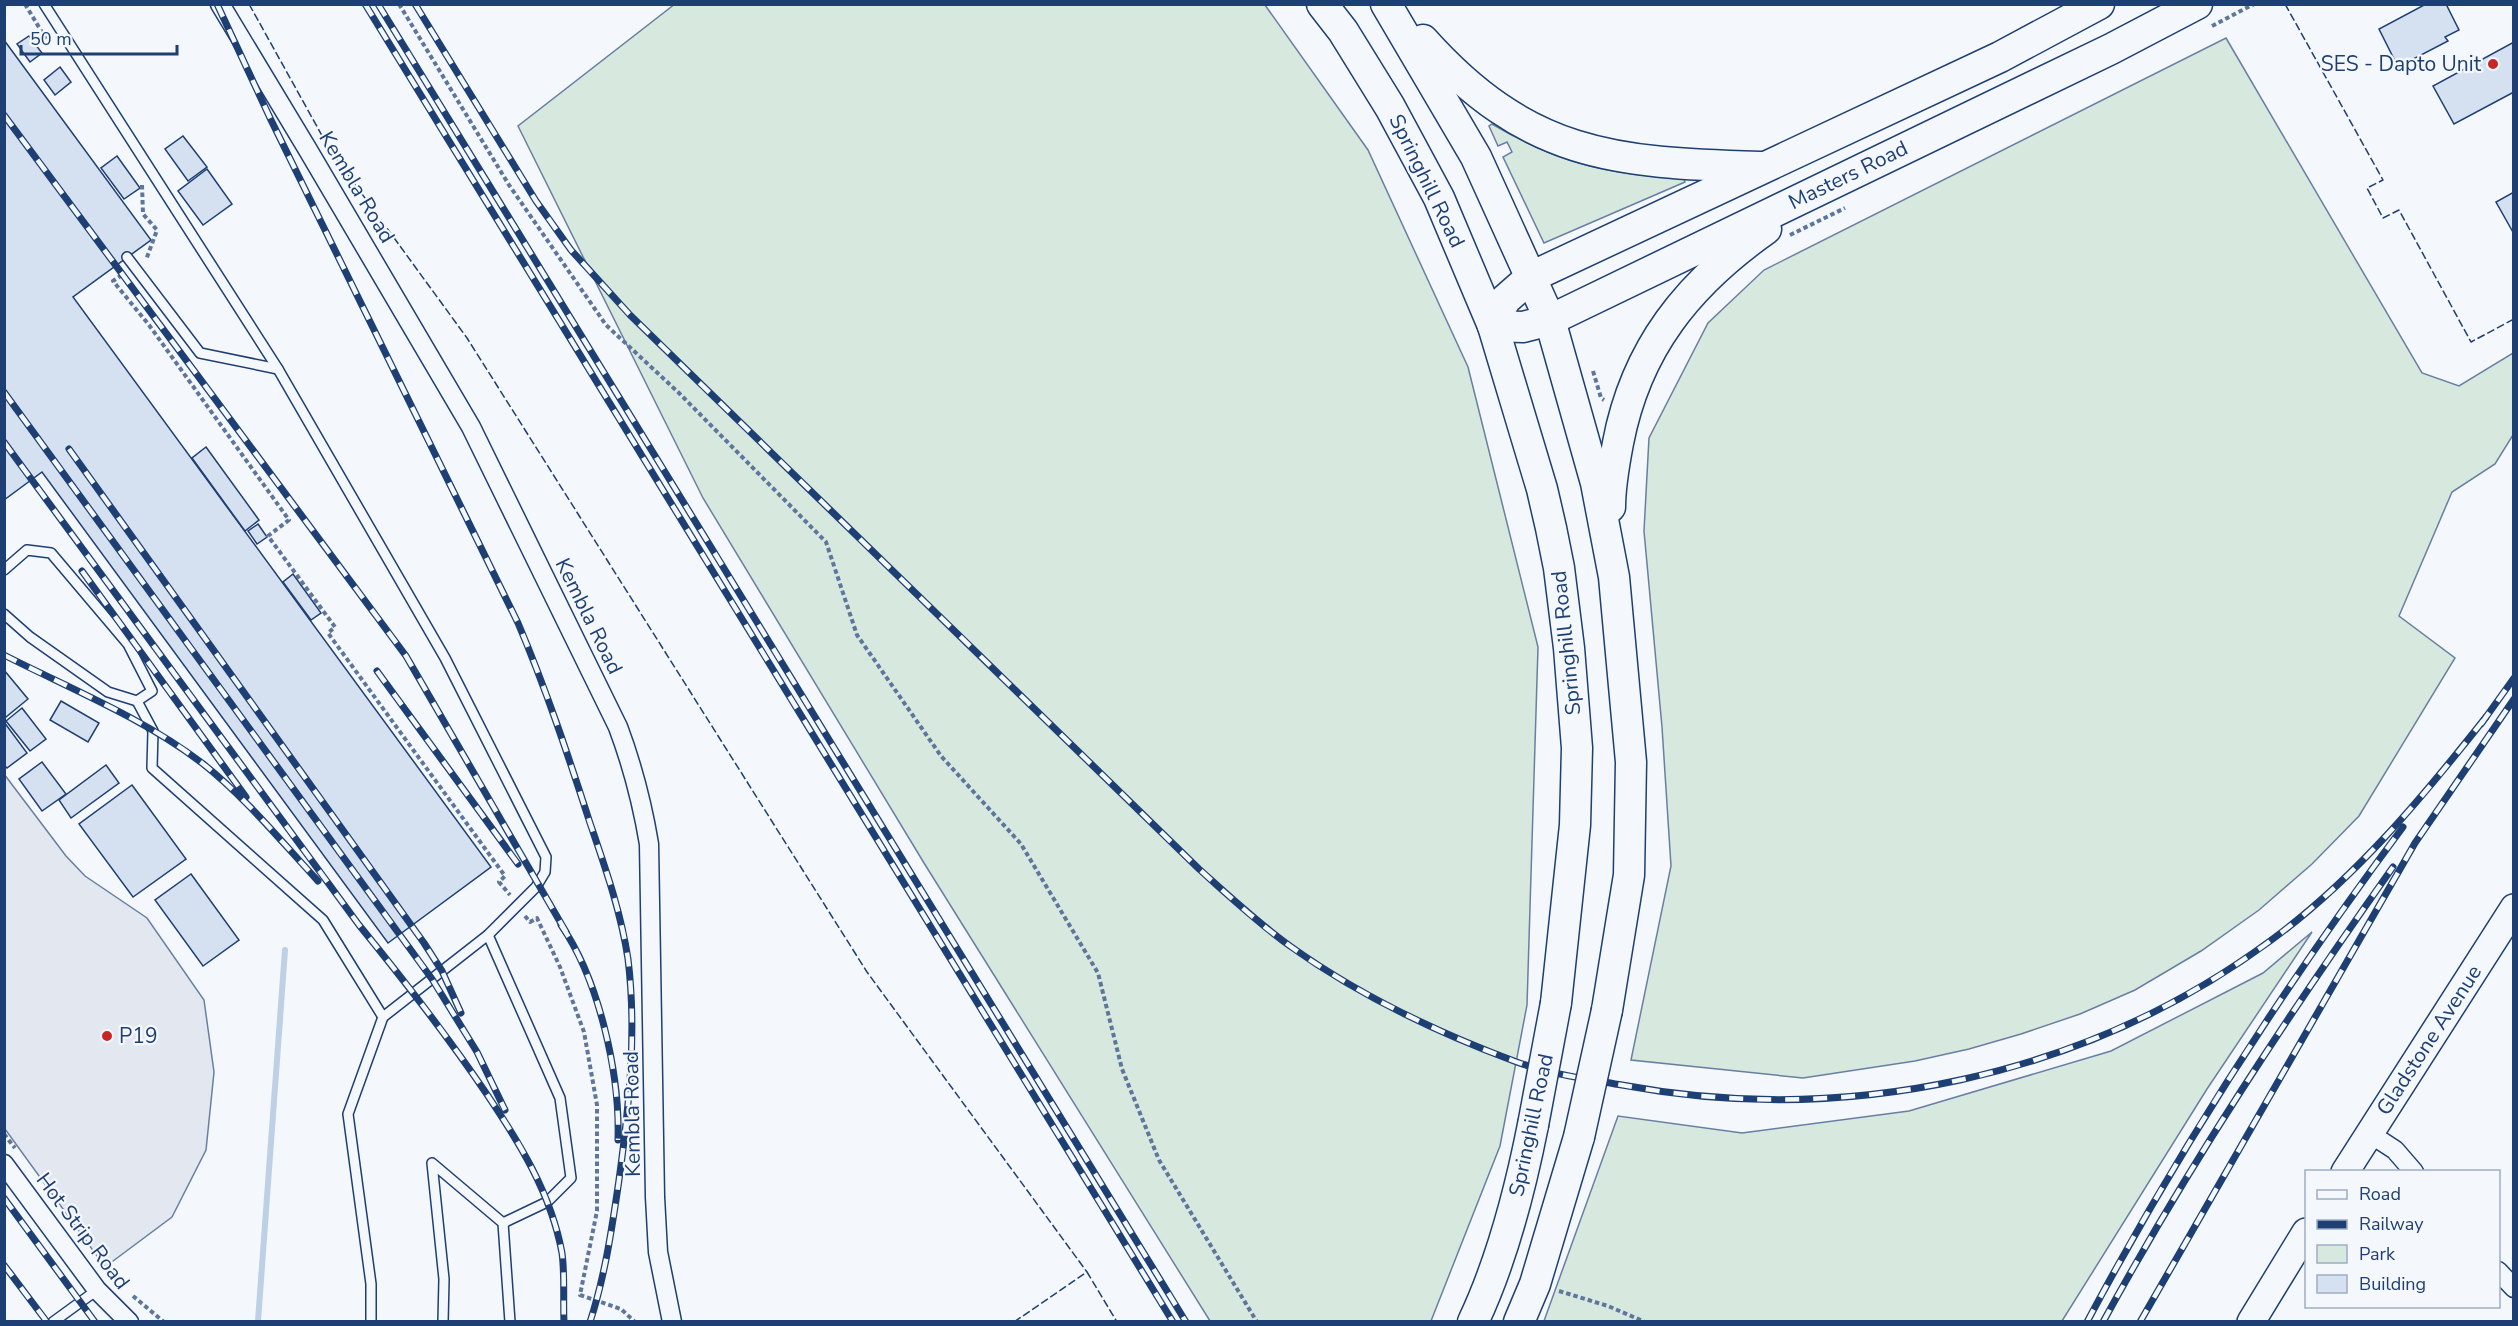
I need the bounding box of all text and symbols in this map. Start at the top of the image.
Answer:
scale bar [21,18,177,56]
text: 50 m [30,27,72,51]
place label: SES - Dapto Unit [2321,50,2482,78]
marker: SES - Dapto Unit [2486,57,2500,71]
street label: Springhill Road [1383,110,1471,252]
street label: Kembla Road [313,126,401,248]
street label: Masters Road [1784,134,1912,216]
street label: Kembla Road [549,553,629,679]
street label: Springhill Road [1544,569,1588,717]
street label: Gladstone Avenue [2370,960,2488,1120]
place label: P19 [119,1022,158,1050]
marker: P19 [100,1029,114,1043]
street label: Kembla Road [617,1051,647,1177]
street label: Springhill Road [1502,1051,1560,1199]
street label: Hot Strip Road [30,1167,136,1295]
legend [2305,1170,2500,1308]
text: Road [2359,1182,2401,1206]
text: Railway [2359,1212,2424,1236]
text: Park [2359,1242,2396,1266]
text: Building [2359,1272,2426,1296]

